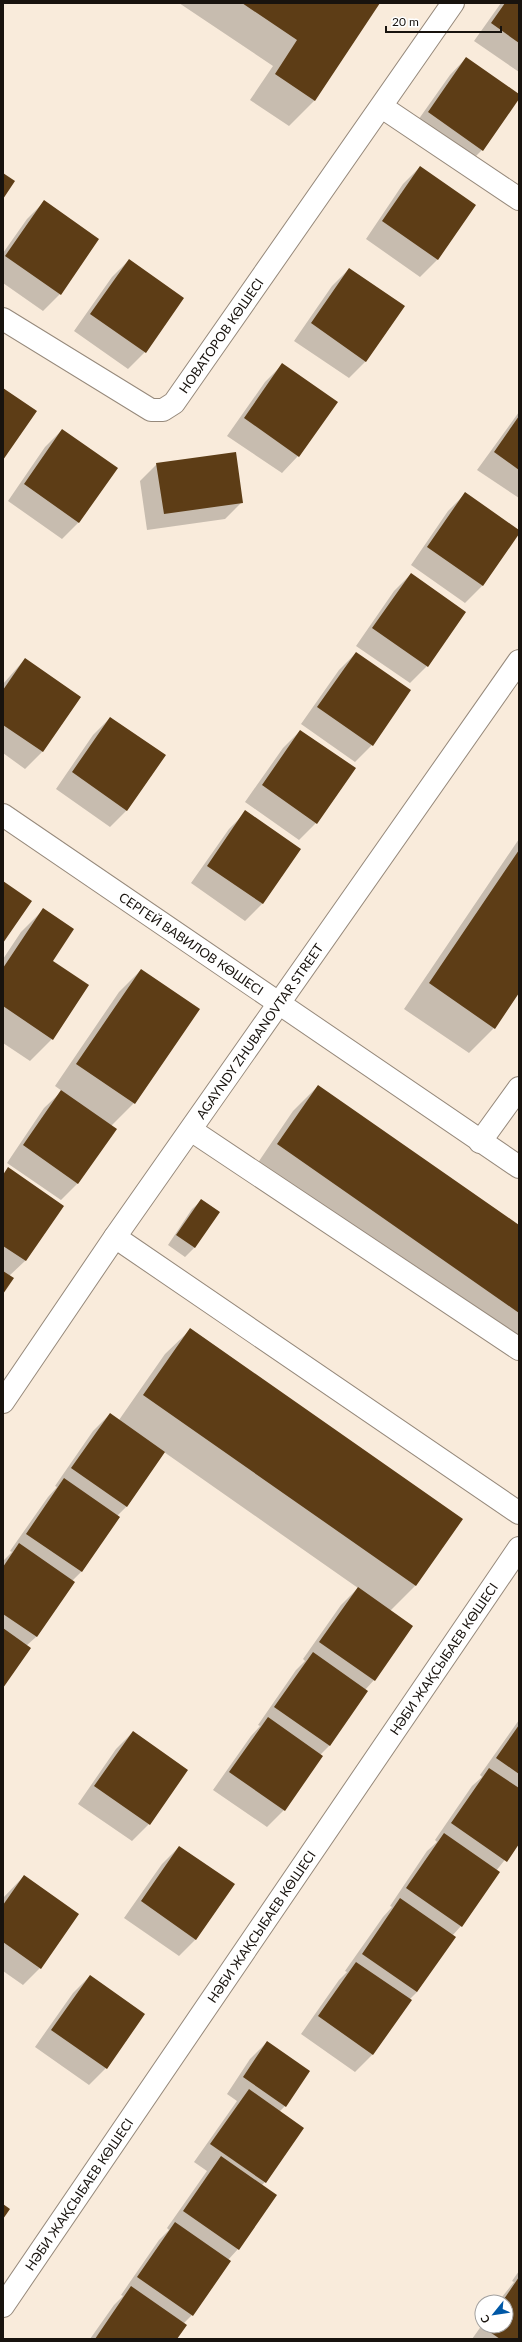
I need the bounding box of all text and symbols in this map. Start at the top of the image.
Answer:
scale bar [386,8,501,34]
text: 20 m [392,14,419,29]
street label: НОВАТОРОВ КӨШЕСІ [175,275,267,396]
street label: СЕРГЕЙ ВАВИЛОВ КӨШЕСІ [116,889,267,998]
street label: AGAYNDY ZHUBANOVTAR STREET [193,940,327,1122]
street label: НӘБИ ЖАҚСЫБАЕВ КӨШЕСІ [386,1580,501,1738]
street label: НӘБИ ЖАҚСЫБАЕВ КӨШЕСІ [204,1847,319,2006]
street label: НӘБИ ЖАҚСЫБАЕВ КӨШЕСІ [22,2115,136,2274]
north arrow [474,2294,514,2334]
text: С [477,2312,492,2326]

